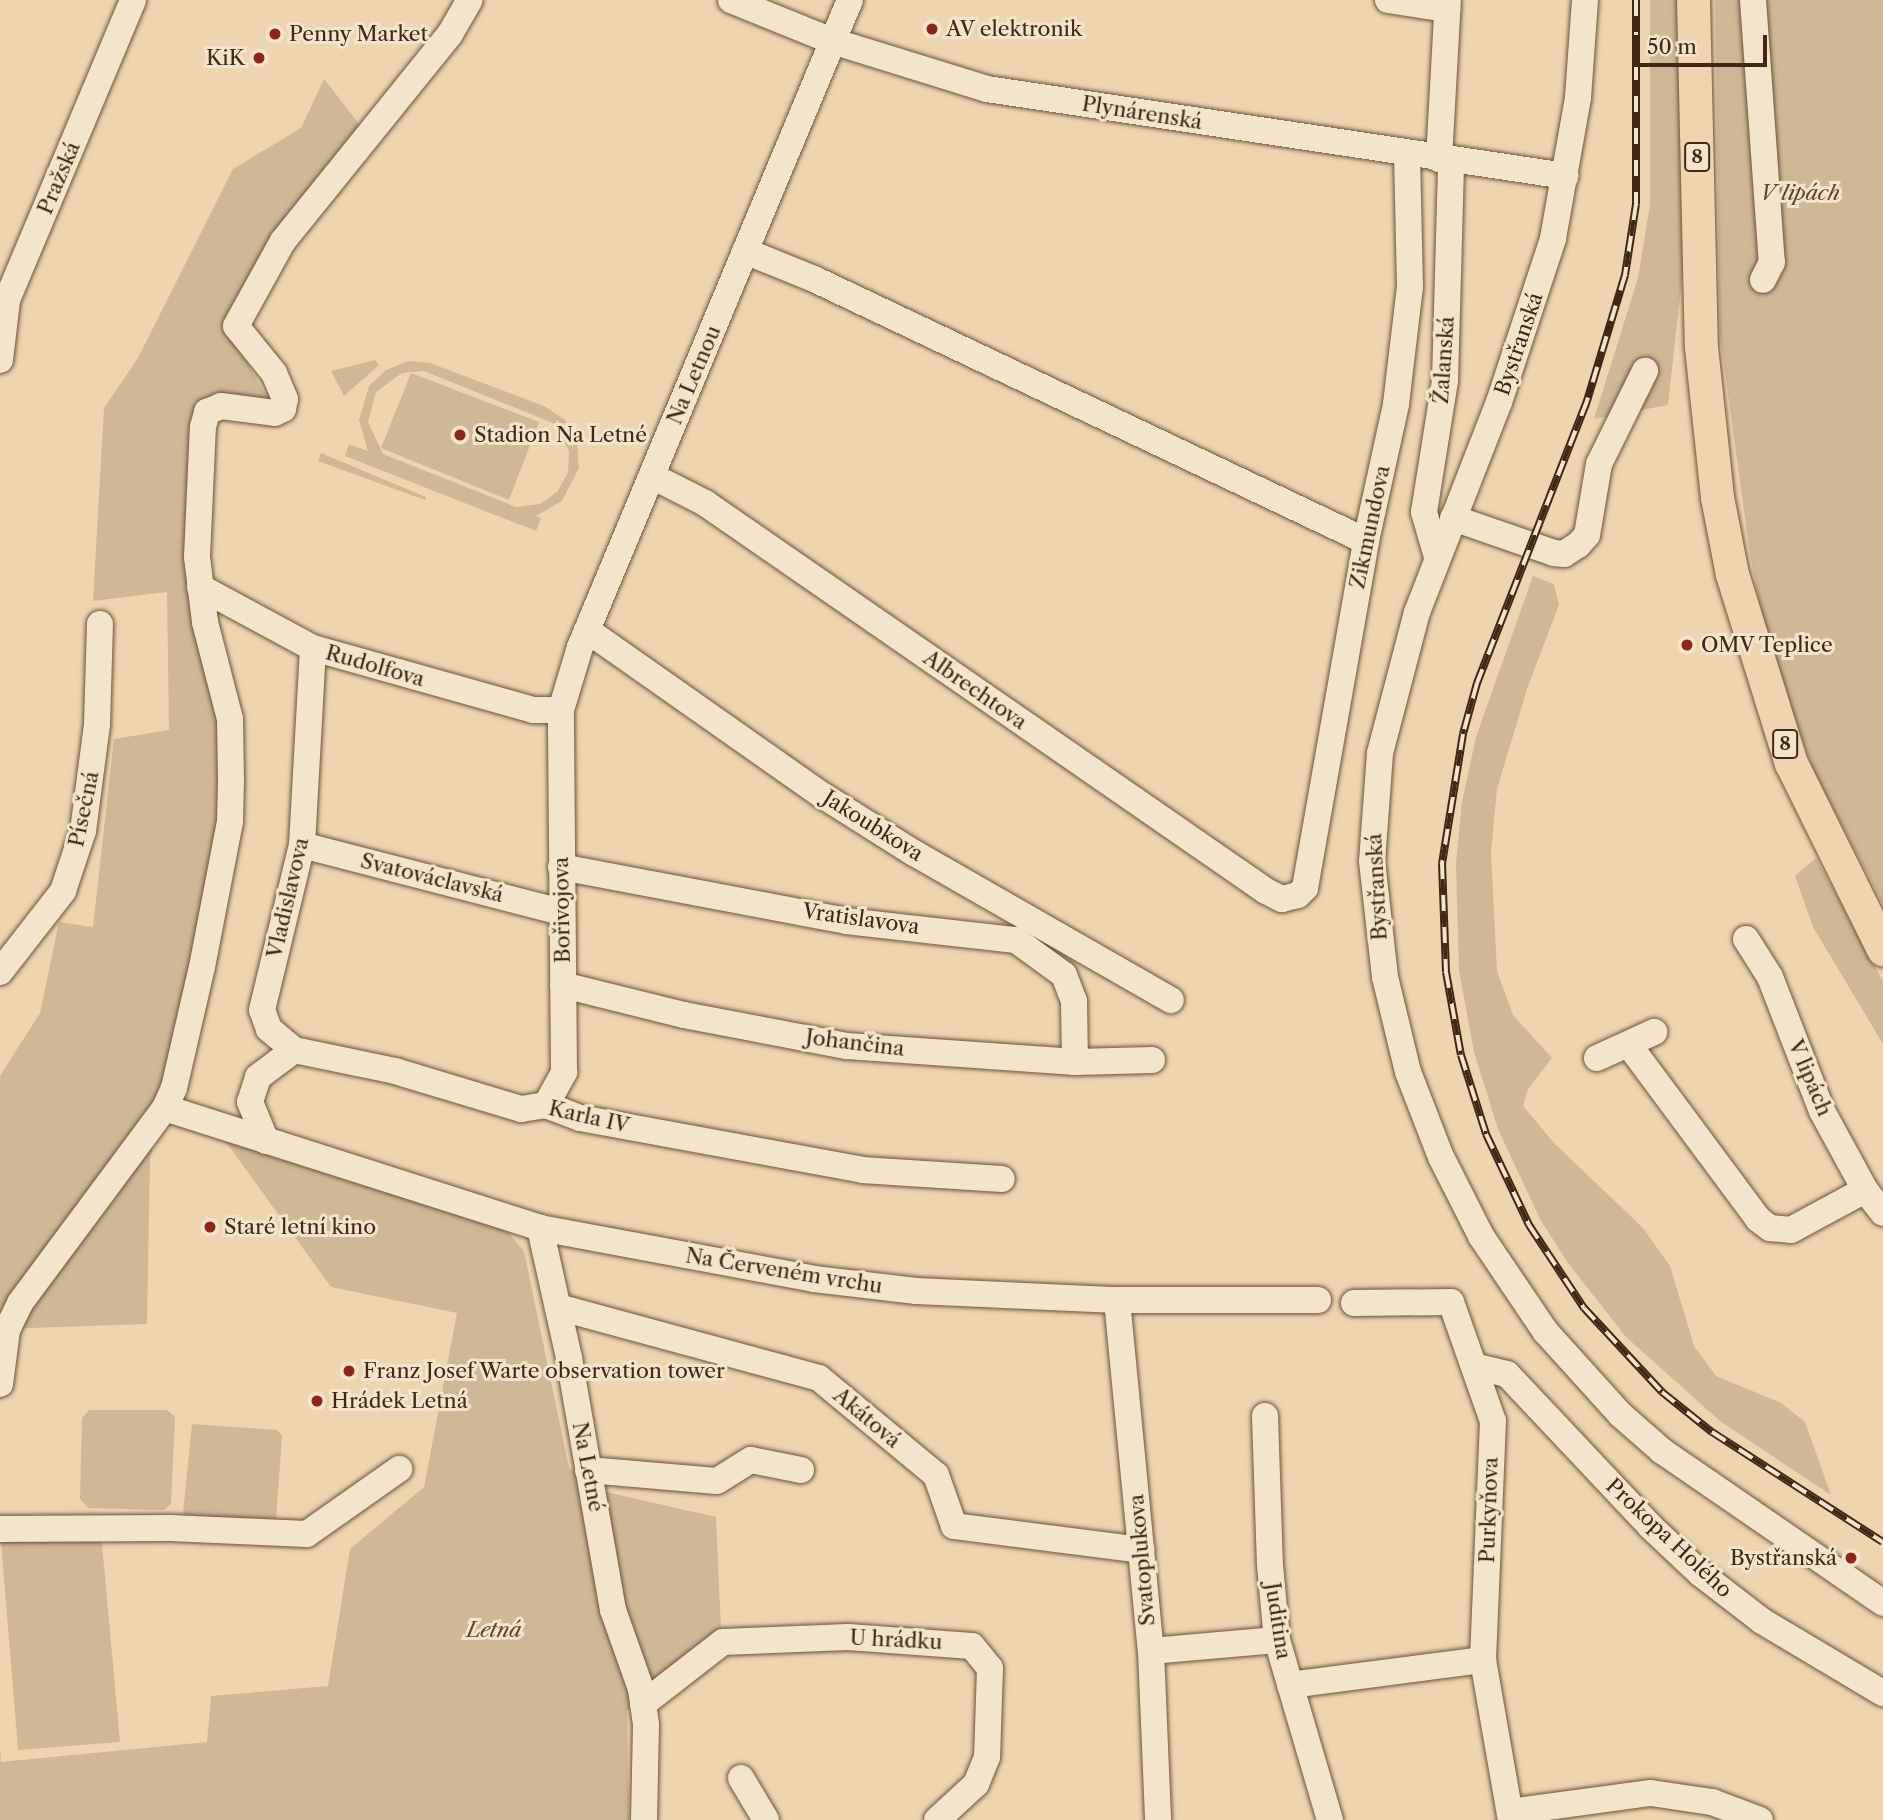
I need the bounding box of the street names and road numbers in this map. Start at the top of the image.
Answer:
street label: Plynárenská [1080,91,1204,135]
street label: Pražská [32,138,86,218]
road number: 8 [1683,141,1711,172]
street label: Bystřanská [1490,289,1548,399]
street label: Žalanská [1428,315,1460,405]
street label: Na Letnou [662,322,726,428]
street label: Zikmundova [1345,463,1395,591]
street label: Rudolfova [323,640,427,692]
street label: Albrechtova [918,645,1032,735]
road number: 8 [1771,729,1799,760]
street label: Písečná [64,769,104,849]
street label: Jakoubkova [818,785,928,867]
street label: Bystřanská [1362,833,1392,941]
street label: Vladislavova [262,835,314,961]
street label: Svatováclavská [358,848,506,908]
street label: Bořivojova [548,857,576,963]
street label: Vratislavova [801,898,921,940]
street label: Johančina [804,1024,906,1062]
street label: V lipách [1782,1036,1838,1120]
street label: Karla IV [546,1095,632,1139]
street label: Na Červeném vrchu [683,1243,885,1299]
street label: Akátová [828,1383,906,1453]
street label: Na Letné [567,1420,609,1514]
street label: Purkyňova [1475,1457,1503,1563]
street label: Prokopa Holého [1601,1473,1737,1603]
street label: Svatoplukova [1124,1493,1160,1627]
street label: Juditina [1260,1581,1296,1661]
street label: U hrádku [849,1625,943,1655]

